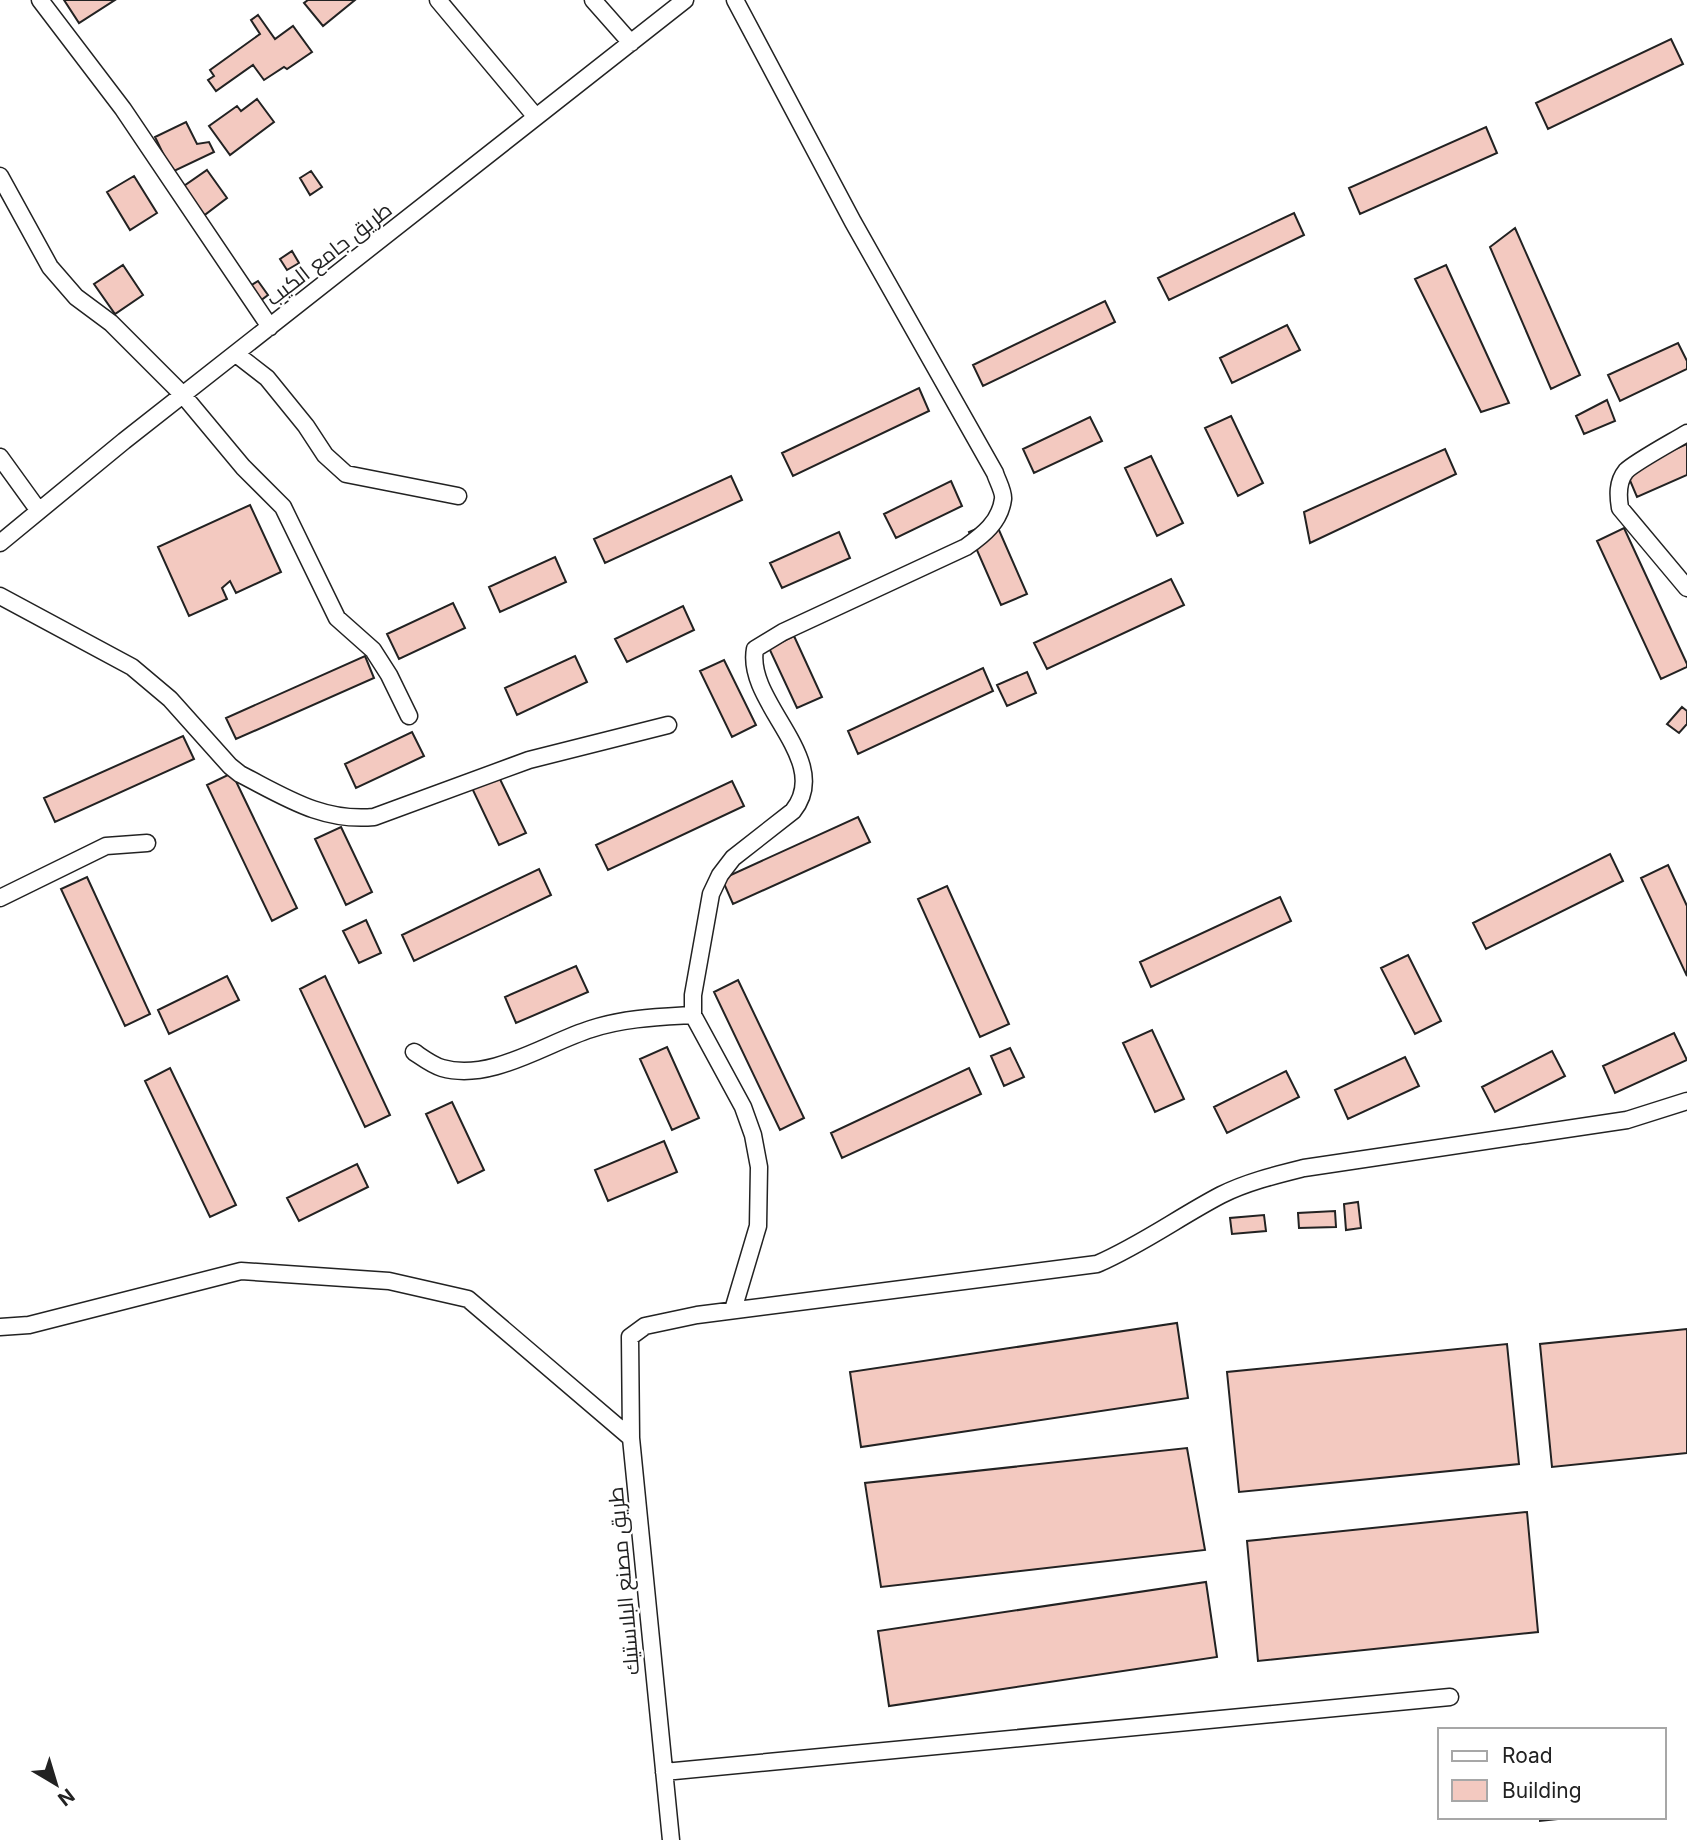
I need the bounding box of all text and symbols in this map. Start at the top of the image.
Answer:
street label: طريق جامع الكيب [261,197,398,312]
street label: طريق مصنع البلاستيك [603,1486,646,1676]
legend [1438,1728,1666,1819]
text: Road [1502,1743,1553,1768]
north arrow [21,1749,91,1819]
text: Building [1502,1778,1582,1803]
text: N [53,1783,79,1811]

